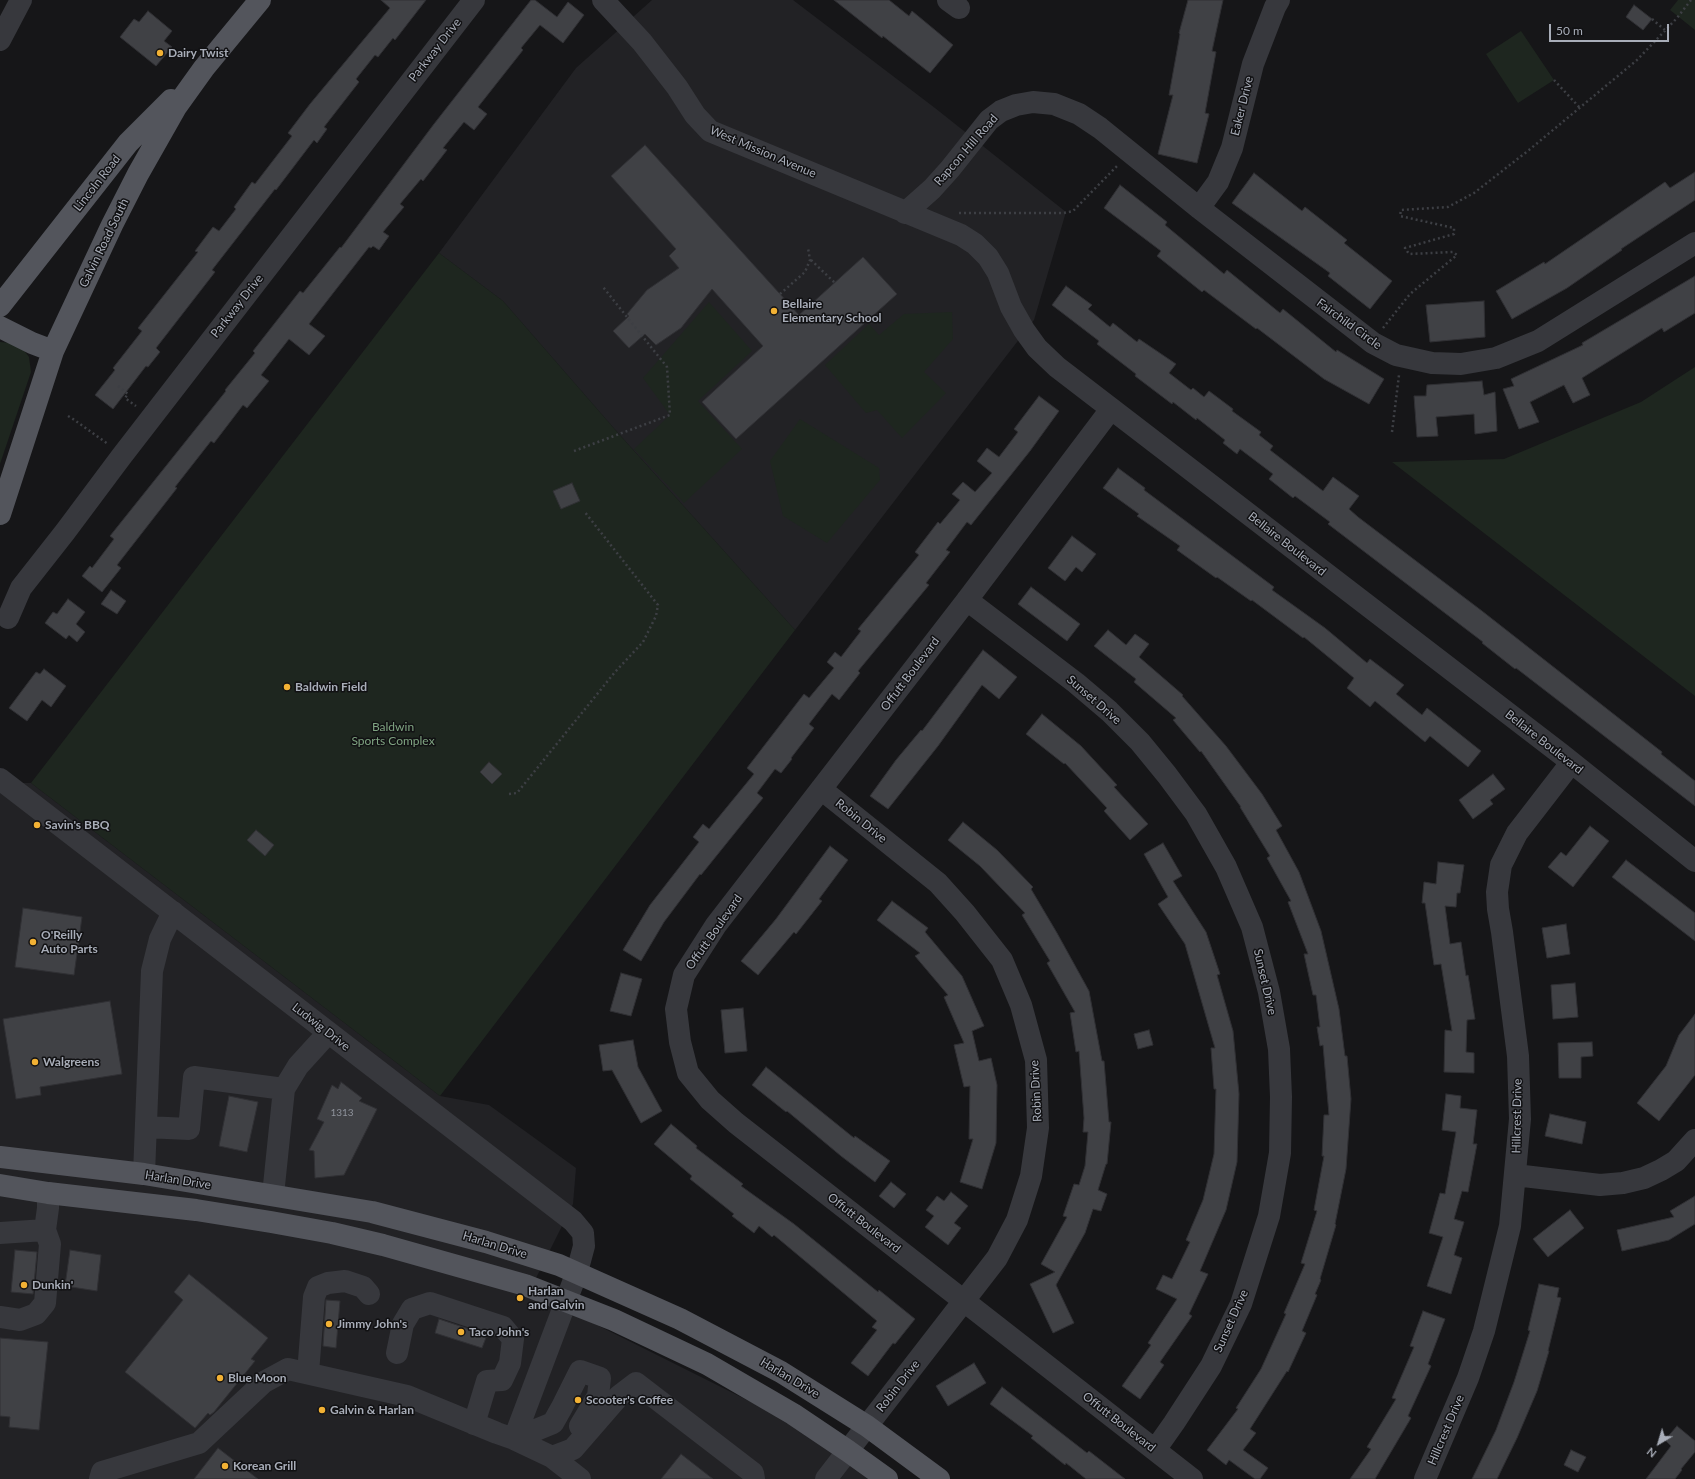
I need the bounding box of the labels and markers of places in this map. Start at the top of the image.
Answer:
place label: Dairy Twist [168,46,228,60]
marker: Dairy Twist [155,48,165,58]
place label: Bellaire Elementary School [782,297,882,325]
marker: Bellaire Elementary School [769,306,779,316]
place label: Baldwin Field [295,680,367,694]
marker: Baldwin Field [282,682,292,692]
place label: Savin's BBQ [45,818,110,832]
marker: Savin's BBQ [32,820,42,830]
place label: O'Reilly Auto Parts [41,928,98,956]
marker: O'Reilly Auto Parts [28,937,38,947]
place label: Walgreens [43,1055,99,1069]
marker: Walgreens [30,1057,40,1067]
place label: Dunkin' [32,1278,73,1292]
marker: Dunkin' [19,1280,29,1290]
place label: Harlan and Galvin [528,1284,585,1312]
marker: Harlan and Galvin [515,1293,525,1303]
place label: Jimmy John's [337,1317,407,1331]
marker: Jimmy John's [324,1319,334,1329]
place label: Taco John's [469,1325,529,1339]
marker: Taco John's [456,1327,466,1337]
place label: Blue Moon [228,1371,287,1385]
marker: Blue Moon [215,1373,225,1383]
place label: Scooter's Coffee [586,1393,673,1407]
marker: Scooter's Coffee [573,1395,583,1405]
place label: Galvin & Harlan [330,1403,414,1417]
marker: Galvin & Harlan [317,1405,327,1415]
place label: Korean Grill [233,1459,296,1473]
marker: Korean Grill [220,1461,230,1471]

